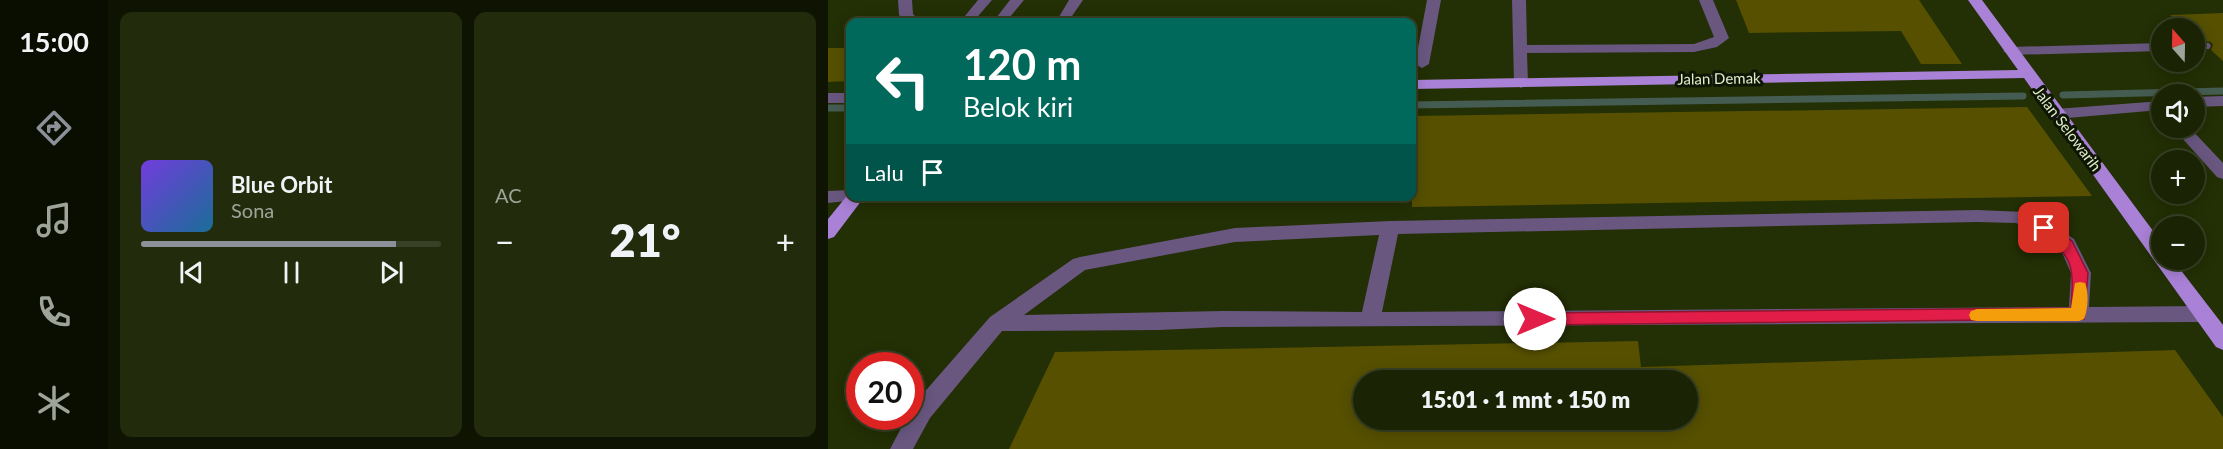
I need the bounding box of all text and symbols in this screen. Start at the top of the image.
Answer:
north arrow [2151,18,2205,72]
map controls [2151,18,2205,270]
text: 15:00 [19,25,89,58]
text: 120 m [963,39,1081,89]
icon: left [864,42,942,120]
street label: Jalan Demak [1677,68,1761,88]
street label: Jalan Selowarih [2030,83,2105,174]
button: sound [2151,84,2205,138]
text: Belok kiri [963,90,1073,123]
icon: directions [33,107,75,149]
button: + [2151,150,2205,204]
icon: arrive [916,156,949,189]
text: Lalu [864,159,904,186]
text: Blue Orbit [231,171,332,198]
text: AC [495,183,522,207]
text: Sona [231,198,274,222]
icon: music [33,199,75,241]
pin [2018,202,2069,253]
icon: arrive [2027,211,2060,244]
text: 21° [610,213,680,267]
button: − [2151,216,2205,270]
text: − [495,221,514,261]
text: + [776,221,795,261]
icon: previous [175,256,208,289]
icon: pause [275,256,308,289]
icon: next [375,256,408,289]
position arrow [1503,287,1567,351]
icon: phone [33,291,75,333]
speed limit sign: 20 [846,352,924,430]
icon: climate [33,382,75,424]
text: 15:01 · 1 mnt · 150 m [1421,386,1630,413]

